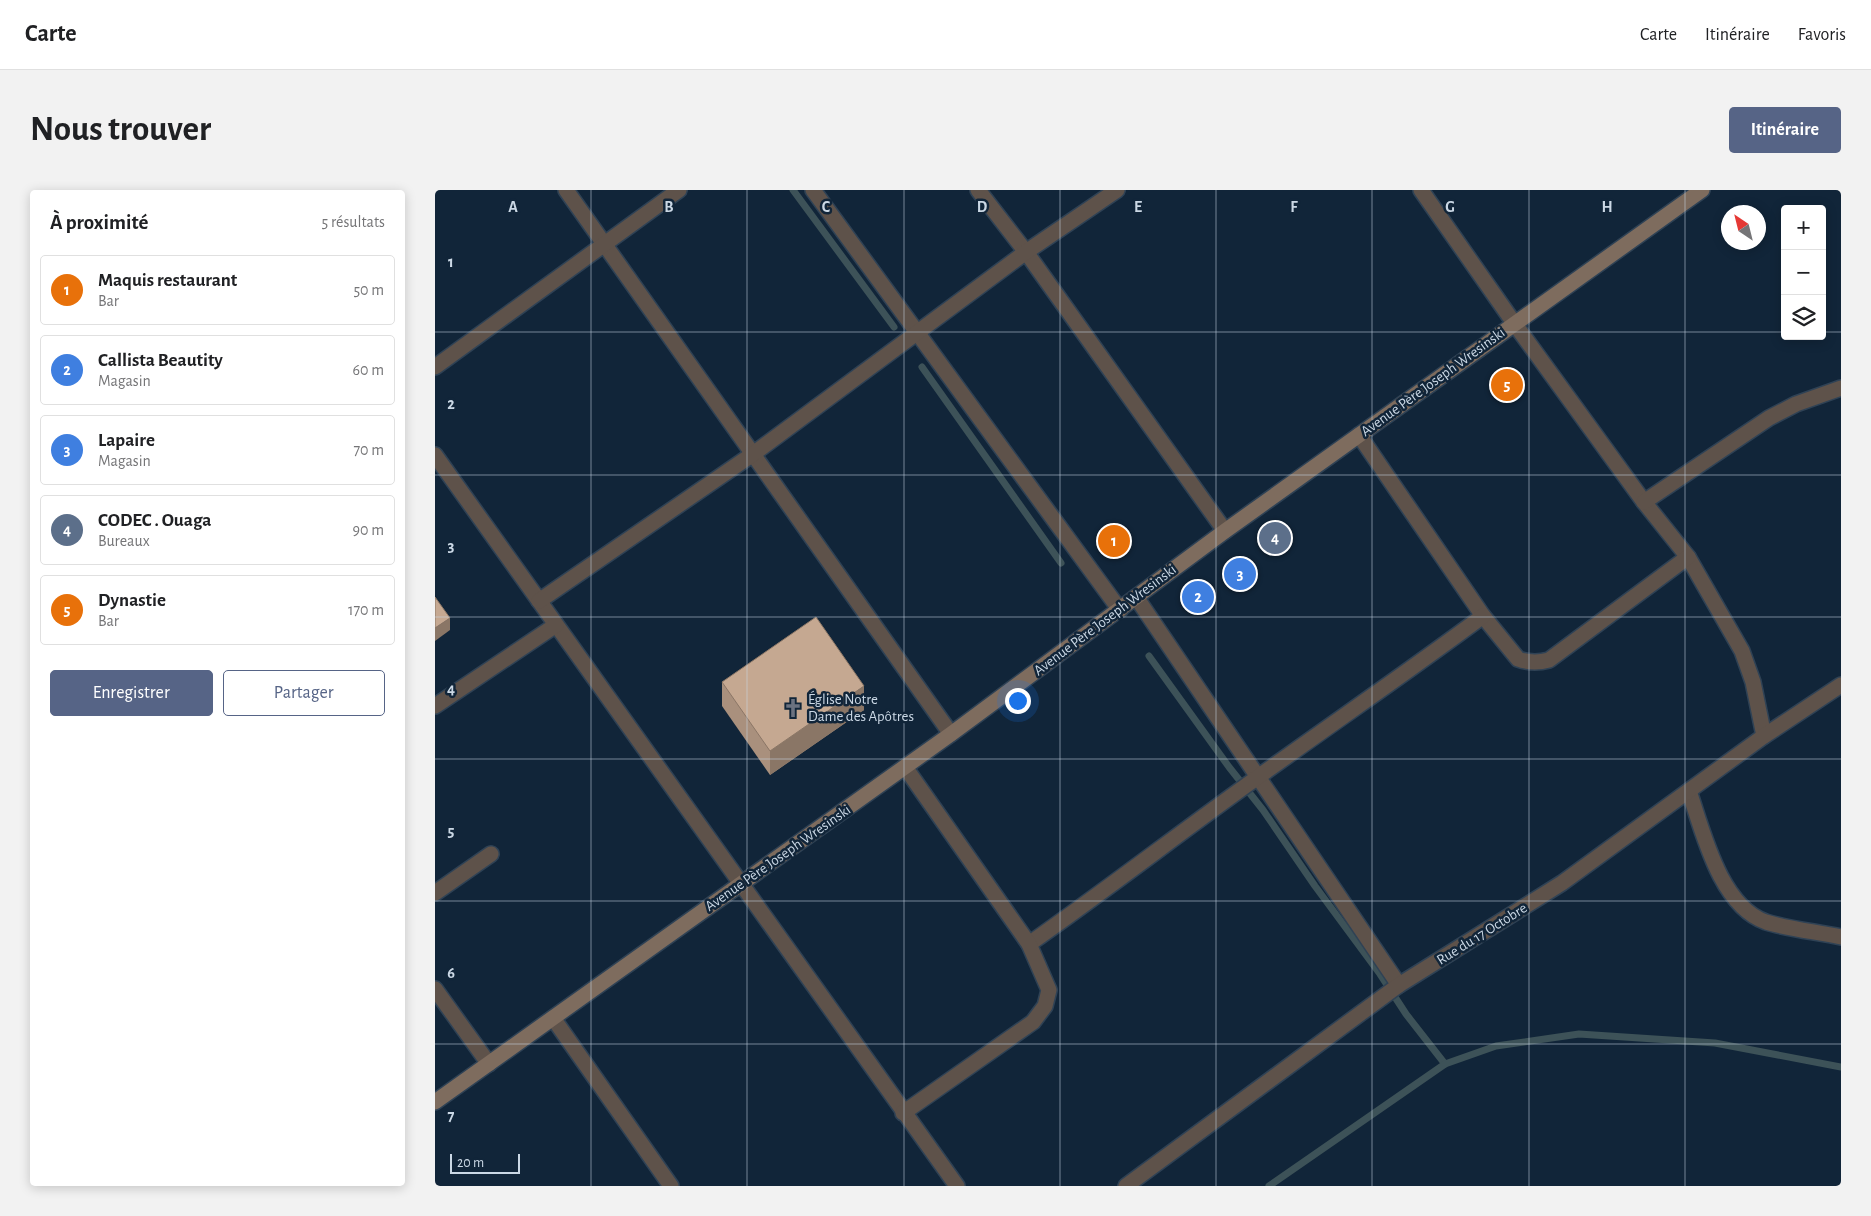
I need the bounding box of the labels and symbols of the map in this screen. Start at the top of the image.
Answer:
text: A [508,199,518,215]
text: B [664,199,674,215]
text: C [822,199,831,215]
text: D [977,199,988,215]
text: E [1134,199,1142,215]
text: F [1290,199,1298,215]
text: G [1445,199,1455,215]
text: H [1601,199,1613,215]
north arrow [1721,205,1766,250]
text: 1 [448,254,454,270]
street label: Avenue Père Joseph Wresinski [1358,325,1508,439]
pin: 5 [1491,366,1523,404]
text: 2 [447,396,455,412]
pin: 4 [1259,519,1291,557]
pin: 1 [1098,522,1130,560]
text: 3 [448,538,455,554]
pin: 3 [1224,555,1256,593]
street label: Avenue Père Joseph Wresinski [1031,562,1179,678]
pin: 2 [1182,578,1214,616]
text: 4 [447,681,455,697]
your location [1005,688,1031,714]
place label: Église Notre Dame des Apôtres [808,690,914,724]
church icon: Église Notre Dame des Apôtres [782,697,804,719]
street label: Avenue Père Joseph Wresinski [702,802,854,914]
text: 5 [448,823,455,839]
street label: Rue du 17 Octobre [1434,900,1530,968]
text: 6 [447,965,455,981]
text: 7 [448,1108,455,1124]
scale bar [450,1151,520,1174]

